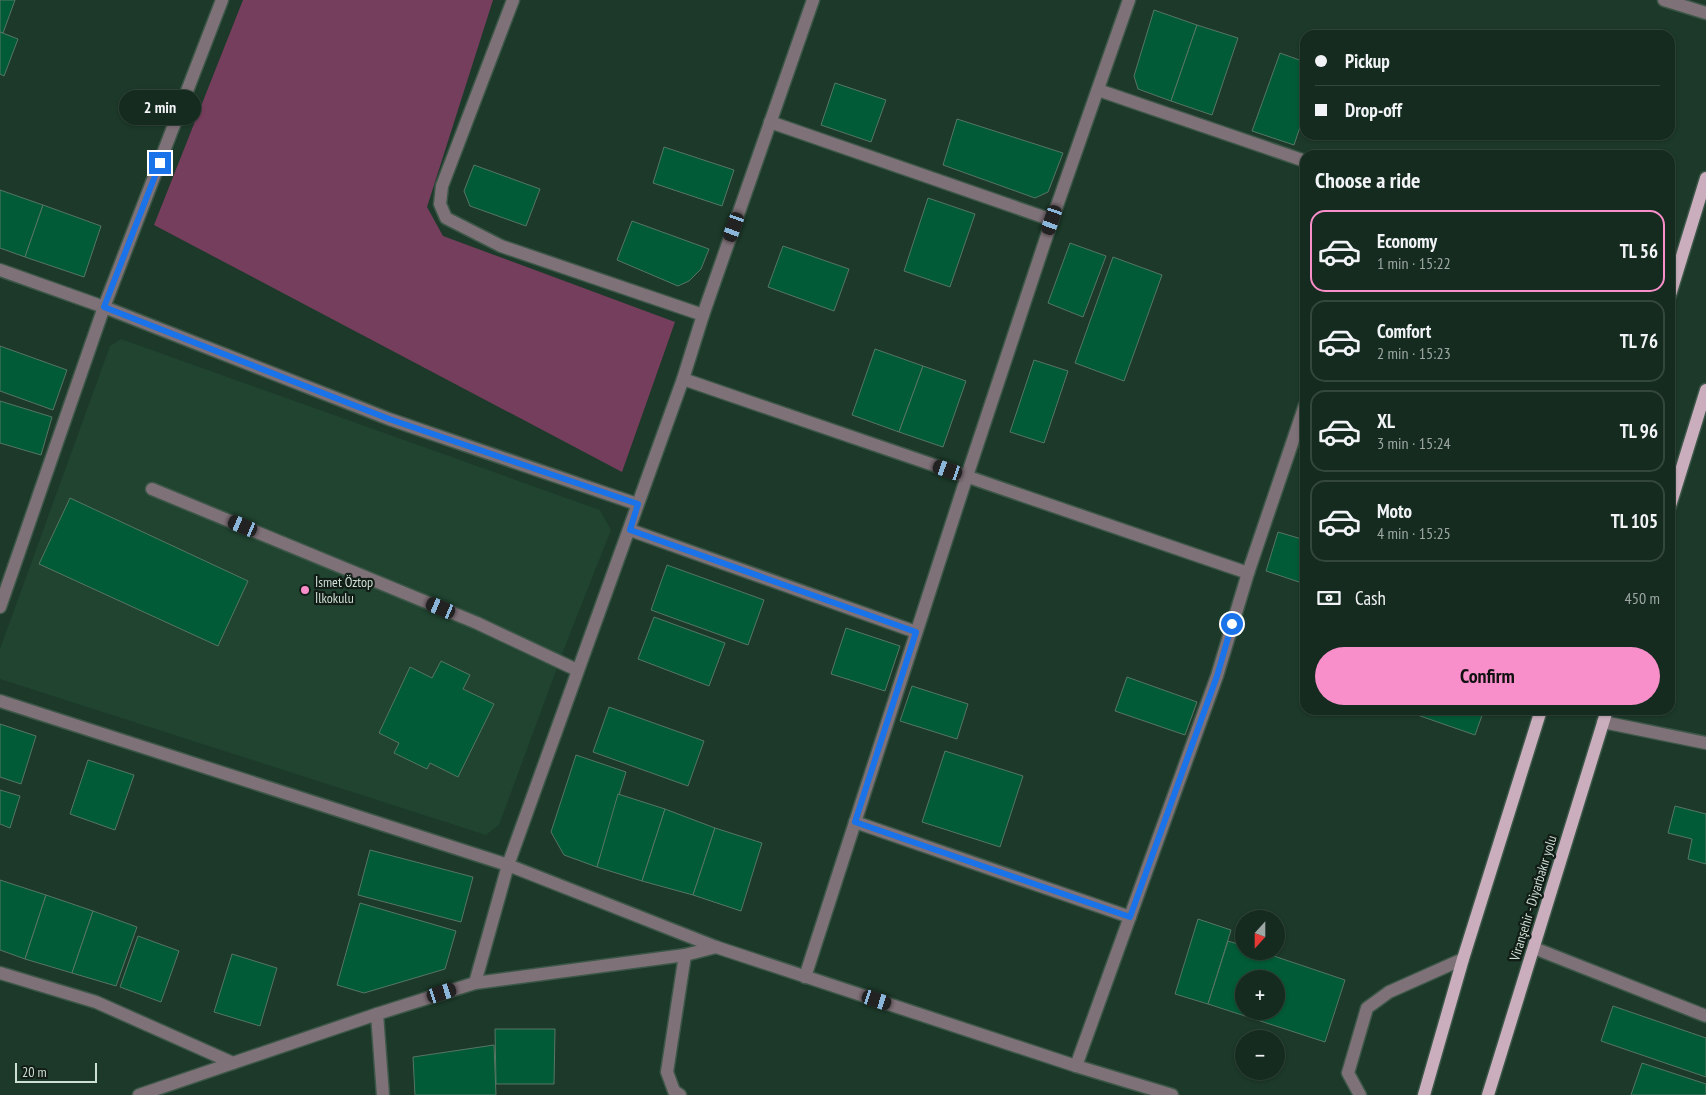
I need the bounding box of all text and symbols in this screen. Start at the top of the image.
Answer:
text: Pickup [1345,49,1390,73]
callout: 2 min [119,90,201,126]
text: 2 min [144,97,176,117]
text: Drop-off [1345,98,1402,122]
route end [149,152,171,174]
text: Choose a ride [1315,166,1420,194]
car [1040,203,1063,237]
car [721,210,746,244]
icon: car [1317,229,1362,274]
text: Economy [1377,229,1437,253]
text: TL 56 [1620,239,1658,263]
text: 1 min · 15:22 [1377,253,1451,273]
icon: car [1317,319,1362,364]
text: Comfort [1377,319,1431,343]
text: TL 76 [1620,329,1658,353]
text: 2 min · 15:23 [1377,343,1451,363]
icon: car [1317,409,1362,454]
text: XL [1377,409,1395,433]
text: TL 96 [1620,419,1658,443]
text: 3 min · 15:24 [1377,433,1451,453]
car [931,458,964,482]
icon: car [1317,499,1362,544]
text: Moto [1377,499,1412,523]
text: TL 105 [1611,509,1658,533]
car [226,513,259,539]
text: 4 min · 15:25 [1377,523,1451,543]
place label: İsmet Öztop İlkokulu [315,573,373,607]
marker: İsmet Öztop İlkokulu [299,584,311,596]
icon: cash [1315,584,1343,612]
text: Cash [1355,586,1386,610]
text: 450 m [1625,588,1660,608]
car [424,595,457,621]
route start [1221,613,1243,635]
button: Confirm [1315,647,1660,705]
street label: Viranşehir - Diyarbakır yolu [1505,833,1561,964]
north arrow [1235,910,1285,960]
map controls [1235,910,1285,1080]
button: + [1235,970,1285,1020]
car [425,981,458,1005]
car [860,988,893,1012]
button: − [1235,1030,1285,1080]
scale bar [15,1060,98,1083]
text: 20 m [22,1063,47,1081]

